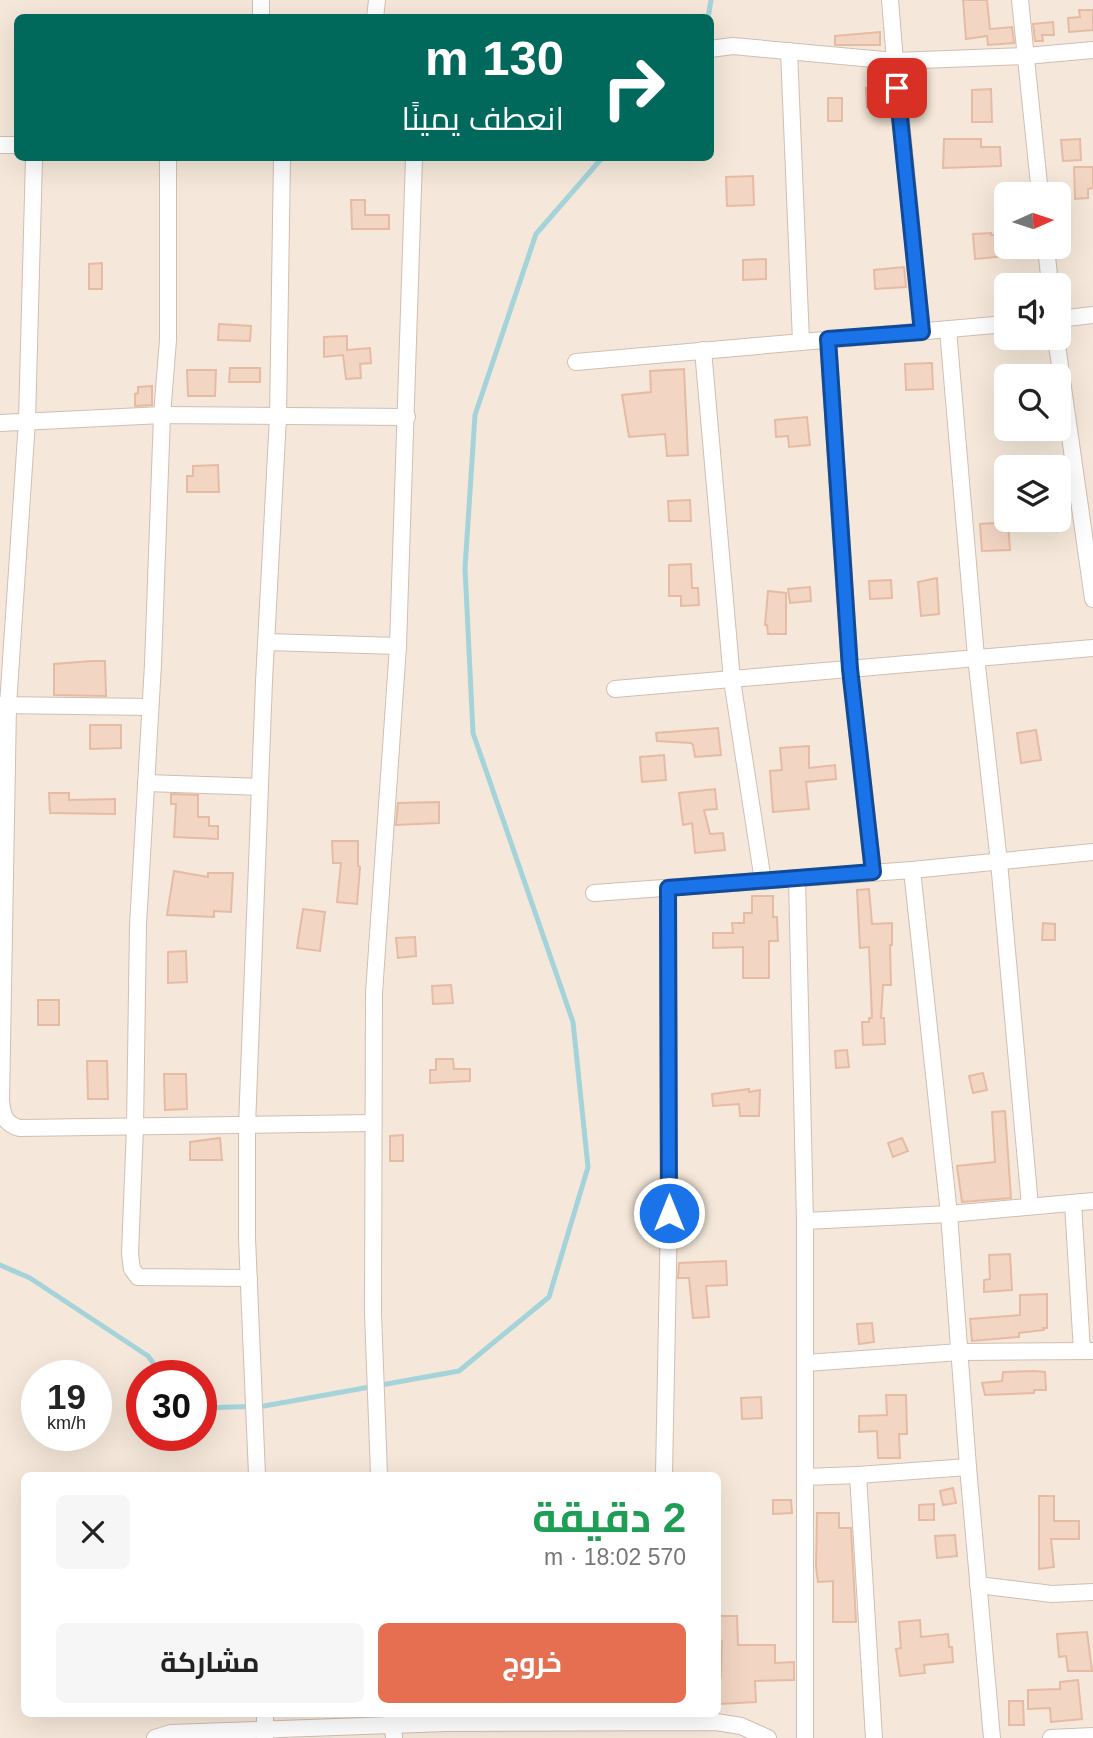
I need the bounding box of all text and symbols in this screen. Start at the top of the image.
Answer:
text: 130 m [425,31,564,85]
icon: right [588,42,679,133]
pin [867,58,927,118]
icon: arrive [878,69,916,107]
text: انعطف يمينًا [401,101,564,137]
north arrow [994,182,1071,259]
map controls [994,182,1071,532]
button: sound [994,273,1071,350]
button: search [994,364,1071,441]
button: layers [994,455,1071,532]
position arrow [632,1176,706,1250]
speed limit sign: 30 [126,1360,217,1451]
text: 19 [47,1377,86,1416]
text: km/h [47,1413,86,1433]
text: 2 دقيقة [532,1494,686,1541]
button: close [56,1495,130,1569]
text: 570 m · 18:02 [544,1544,686,1570]
button: مشاركة [56,1623,364,1703]
button: خروج [378,1623,686,1703]

